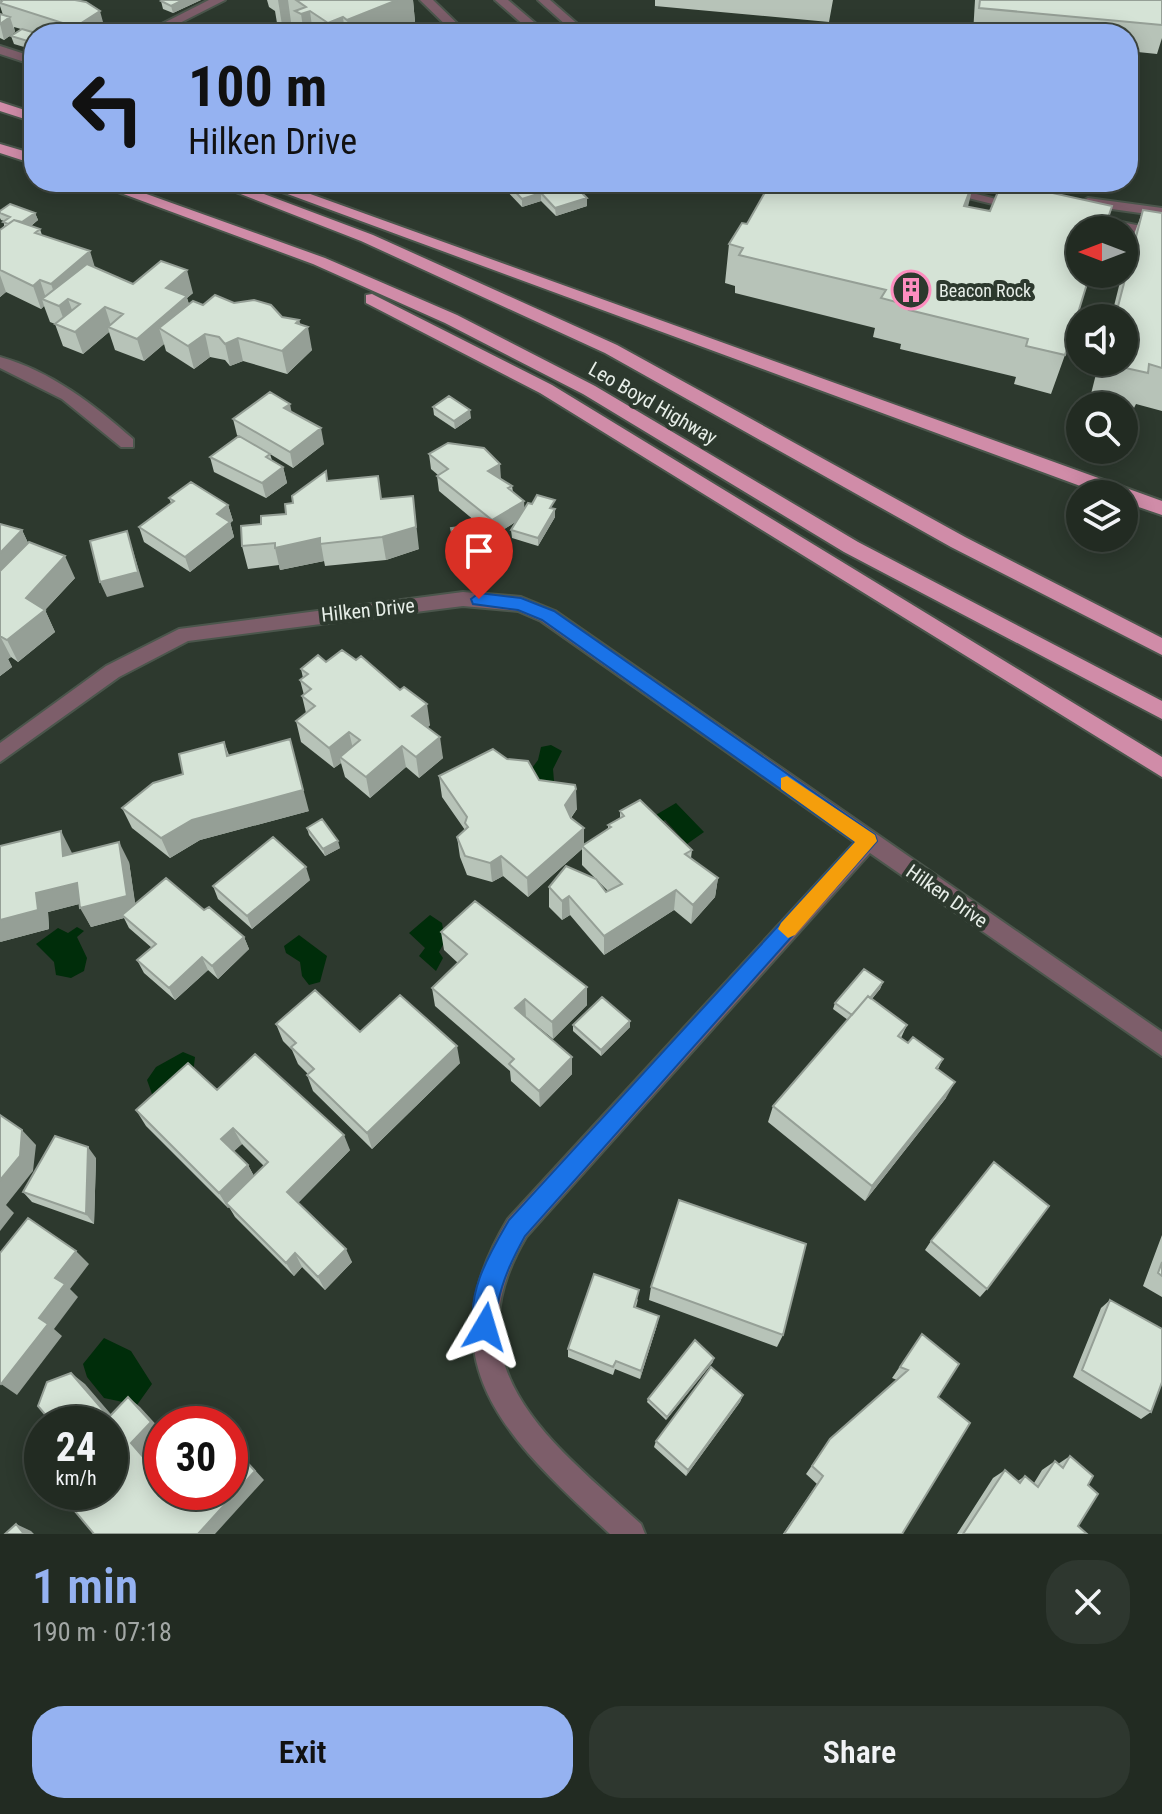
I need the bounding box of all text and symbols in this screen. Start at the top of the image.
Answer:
text: 100 m [188,54,327,120]
icon: left [56,56,160,160]
text: Hilken Drive [188,121,357,163]
north arrow [1066,216,1138,288]
map controls [1066,216,1138,552]
building icon: Beacon Rock [890,269,932,311]
place label: Beacon Rock [939,280,1031,301]
button: sound [1066,304,1138,376]
street label: Leo Boyd Highway [585,357,721,449]
button: search [1066,392,1138,464]
button: layers [1066,480,1138,552]
pin [445,517,513,599]
icon: arrive [457,529,501,573]
street label: Hilken Drive [320,593,416,627]
street label: Hilken Drive [902,859,992,933]
position arrow [443,1285,527,1369]
speed limit sign: 30 [144,1406,248,1510]
text: 24 [56,1424,96,1471]
text: km/h [55,1466,97,1490]
text: 1 min [32,1558,138,1615]
button: close [1046,1560,1130,1644]
text: 190 m · 07:18 [32,1617,172,1647]
button: Exit [32,1706,573,1798]
button: Share [589,1706,1130,1798]

